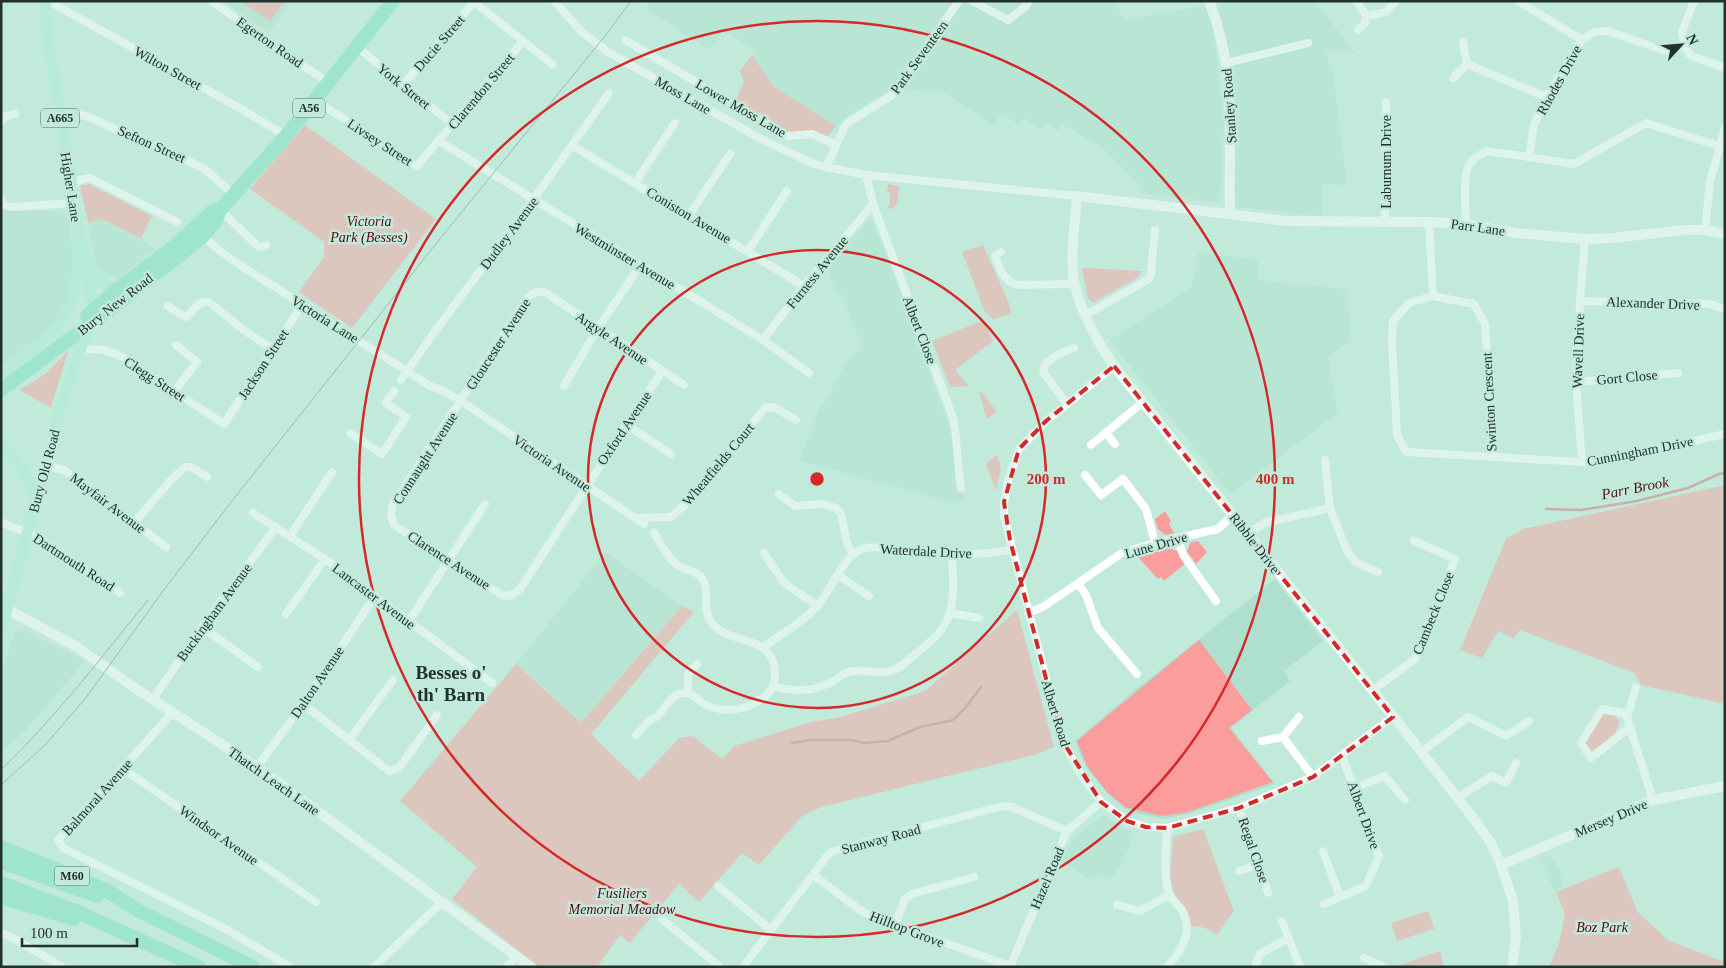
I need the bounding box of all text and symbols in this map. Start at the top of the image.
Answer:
street label: Ducie Street [411,12,468,75]
street label: Egerton Road [234,14,306,71]
street label: Park Seventeen [888,18,951,97]
north arrow [1656,20,1706,70]
text: N [1683,32,1701,47]
street label: Rhodes Drive [1534,43,1585,118]
street label: Wilton Street [132,44,204,93]
street label: Clarendon Street [445,50,518,132]
street label: York Street [374,61,433,112]
street label: Stanley Road [1219,68,1240,144]
street label: Moss Lane [652,73,713,117]
street label: Lower Moss Lane [693,76,789,140]
road number: A56 [293,99,325,118]
road number: A665 [41,109,79,128]
street label: Laburnum Drive [1379,115,1394,209]
street label: Livsey Street [345,116,415,169]
street label: Sefton Street [116,123,188,166]
street label: Higher Lane [58,151,83,223]
street label: Coniston Avenue [644,184,734,247]
street label: Dudley Avenue [477,194,541,272]
park label: Victoria Park (Besses) [329,214,408,246]
street label: Parr Lane [1450,216,1506,239]
street label: Westminster Avenue [572,220,678,292]
street label: Furness Avenue [784,233,851,312]
street label: Bury New Road [75,270,156,338]
street label: Victoria Lane [288,293,361,346]
street label: Albert Close [900,294,939,366]
street label: Alexander Drive [1606,294,1700,313]
street label: Gloucester Avenue [463,296,534,393]
street label: Argyle Avenue [573,309,651,368]
street label: Wavell Drive [1570,313,1587,389]
street label: Jackson Street [235,326,292,402]
street label: Swinton Crescent [1479,352,1500,452]
street label: Clegg Street [121,354,188,405]
street label: Gort Close [1596,367,1658,388]
street label: Oxford Avenue [594,389,655,468]
street label: Connaught Avenue [390,409,461,507]
street label: Wheatfields Court [680,420,757,509]
street label: Bury Old Road [26,428,63,514]
street label: Victoria Avenue [510,432,593,495]
street label: Cunningham Drive [1586,434,1694,469]
street label: Mayfair Avenue [67,470,148,537]
centre of rings [808,470,826,488]
text: 200 m [1027,471,1066,487]
text: 400 m [1256,471,1295,487]
water label: Parr Brook [1599,474,1670,503]
street label: Ribble Drive [1226,510,1283,577]
street label: Clarence Avenue [405,528,493,593]
street label: Lune Drive [1123,529,1189,562]
street label: Dartmouth Road [30,531,117,594]
street label: Waterdale Drive [880,542,972,561]
street label: Lancaster Avenue [329,560,418,632]
street label: Buckingham Avenue [174,561,255,664]
street label: Cambeck Close [1410,569,1457,657]
street label: Dalton Avenue [288,644,347,721]
district label: Besses o' th' Barn [415,662,487,705]
street label: Albert Road [1038,678,1073,748]
street label: Thatch Leach Lane [225,744,322,819]
street label: Balmoral Avenue [59,756,136,839]
street label: Albert Drive [1344,779,1383,851]
street label: Mersey Drive [1573,796,1650,840]
street label: Windsor Avenue [176,803,261,868]
street label: Regal Close [1235,816,1272,885]
street label: Stanway Road [840,822,922,857]
street label: Hazel Road [1028,845,1067,911]
road number: M60 [54,866,90,886]
park label: Fusiliers Memorial Meadow [568,886,676,917]
street label: Hilltop Grove [868,908,946,950]
scale bar [22,916,138,948]
park label: Boz Park [1576,920,1629,935]
text: 100 m [30,925,68,941]

